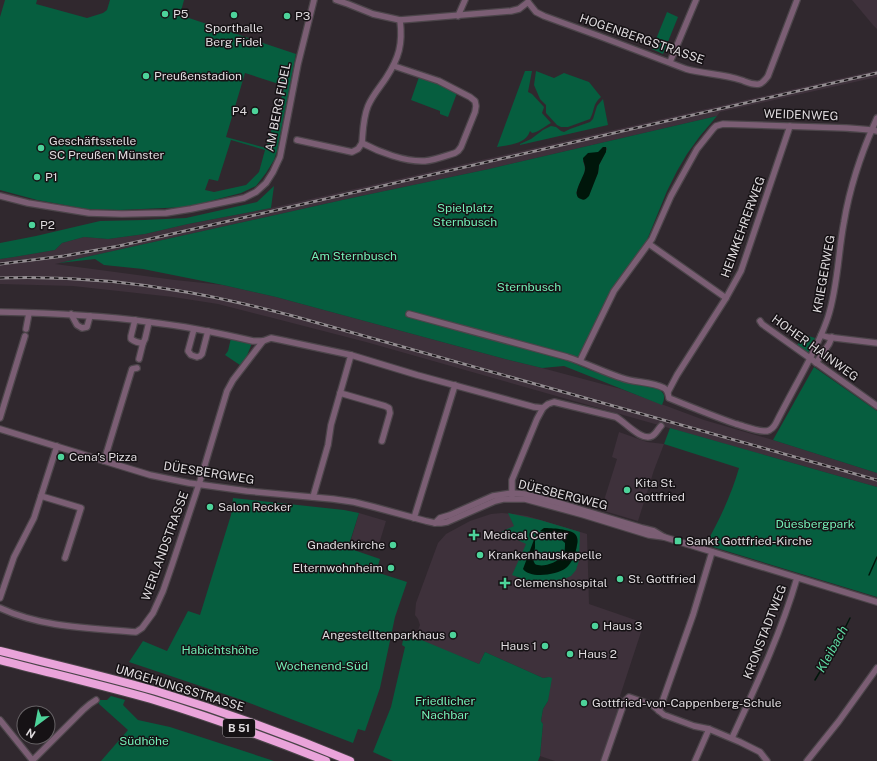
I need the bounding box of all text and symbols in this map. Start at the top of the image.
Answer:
place label: P5 [173,7,189,21]
marker: P5 [160,9,170,19]
place label: P3 [295,9,310,23]
marker: Sporthalle Berg Fidel [229,10,239,20]
marker: P3 [282,11,292,21]
street label: HOGENBERGSTRASSE [578,11,706,67]
place label: Sporthalle Berg Fidel [205,21,263,49]
street label: AM BERG FIDEL [262,61,294,153]
place label: Preußenstadion [154,69,242,83]
marker: Preußenstadion [141,71,151,81]
place label: P4 [232,104,247,118]
marker: P4 [250,106,260,116]
street label: WEIDENWEG [763,107,839,123]
place label: Geschäftsstelle SC Preußen Münster [49,134,165,162]
marker: Geschäftsstelle SC Preußen Münster [36,143,46,153]
place label: P1 [45,170,58,184]
marker: P1 [32,172,42,182]
street label: HEIMKEHRERWEG [718,174,768,280]
park label: Spielplatz Sternbusch [433,201,497,229]
place label: P2 [40,218,55,232]
marker: P2 [27,220,37,230]
street label: KRIEGERWEG [810,234,838,314]
park label: Am Sternbusch [311,249,397,263]
park label: Sternbusch [497,280,561,294]
street label: HOHER HAINWEG [769,312,861,384]
place label: Cena’s Pizza [69,450,137,464]
marker: Cena’s Pizza [56,452,66,462]
street label: DÜESBERGWEG [163,459,255,487]
place label: Kita St. Gottfried [635,476,685,504]
street label: DÜESBERGWEG [517,477,609,513]
marker: Kita St. Gottfried [622,485,632,495]
street label: WERLANDSTRASSE [139,490,191,602]
place label: Salon Recker [218,500,292,514]
marker: Salon Recker [205,502,215,512]
park label: Düesbergpark [775,517,855,531]
place label: Medical Center [483,528,568,542]
marker: Medical Center [468,529,480,541]
place label: Sankt Gottfried-Kirche [686,534,812,548]
marker: Sankt Gottfried-Kirche [673,536,683,546]
place label: Gnadenkirche [307,538,385,552]
marker: Gnadenkirche [388,540,398,550]
place label: Krankenhauskapelle [488,548,602,562]
marker: Krankenhauskapelle [475,550,485,560]
place label: Elternwohnheim [293,561,383,575]
marker: Elternwohnheim [386,563,396,573]
place label: St. Gottfried [628,572,696,586]
marker: St. Gottfried [615,574,625,584]
place label: Clemenshospital [514,576,608,590]
marker: Clemenshospital [499,577,511,589]
street label: KRONSTADTWEG [741,583,789,681]
place label: Haus 3 [603,619,642,633]
marker: Haus 3 [590,621,600,631]
water label: Kleibach [813,623,851,675]
place label: Angestelltenparkhaus [322,628,445,642]
marker: Angestelltenparkhaus [448,630,458,640]
place label: Haus 1 [500,639,537,653]
marker: Haus 1 [540,641,550,651]
park label: Habichtshöhe [181,643,259,657]
place label: Haus 2 [578,647,617,661]
marker: Haus 2 [565,649,575,659]
park label: Wochenend-Süd [276,659,368,673]
street label: UMGEHUNGSSTRASSE [114,662,246,714]
park label: Friedlicher Nachbar [415,694,475,722]
place label: Gottfried-von-Cappenberg-Schule [592,696,782,710]
marker: Gottfried-von-Cappenberg-Schule [579,698,589,708]
north arrow [16,705,56,745]
road number: B 51 [223,719,255,737]
text: N [24,726,38,741]
park label: Südhöhe [119,734,169,748]

